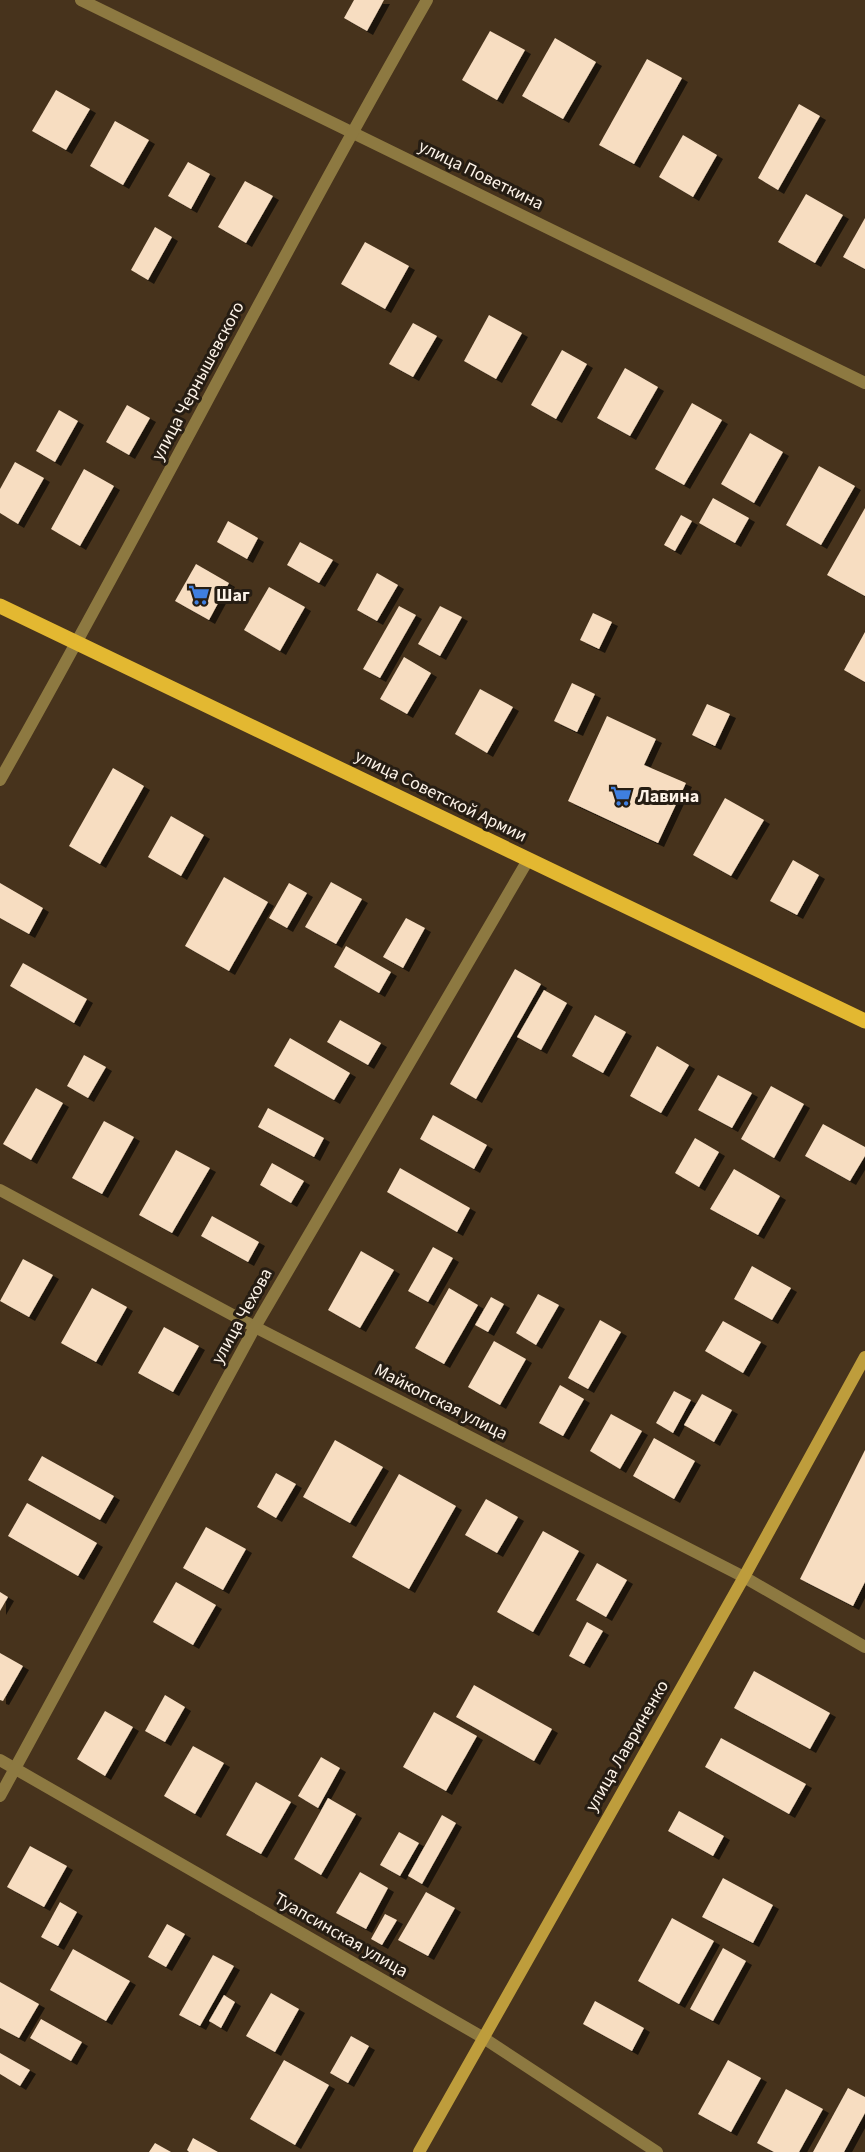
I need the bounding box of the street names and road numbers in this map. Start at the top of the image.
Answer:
street label: улица Поветкина [414,134,548,216]
street label: улица Чернышевского [145,297,251,465]
street label: улица Советской Армии [351,743,531,849]
street label: улица Чехова [205,1264,279,1368]
street label: Майкопская улица [370,1358,512,1446]
street label: улица Лавриненко [579,1676,675,1816]
street label: Туапсинская улица [269,1886,413,1984]

